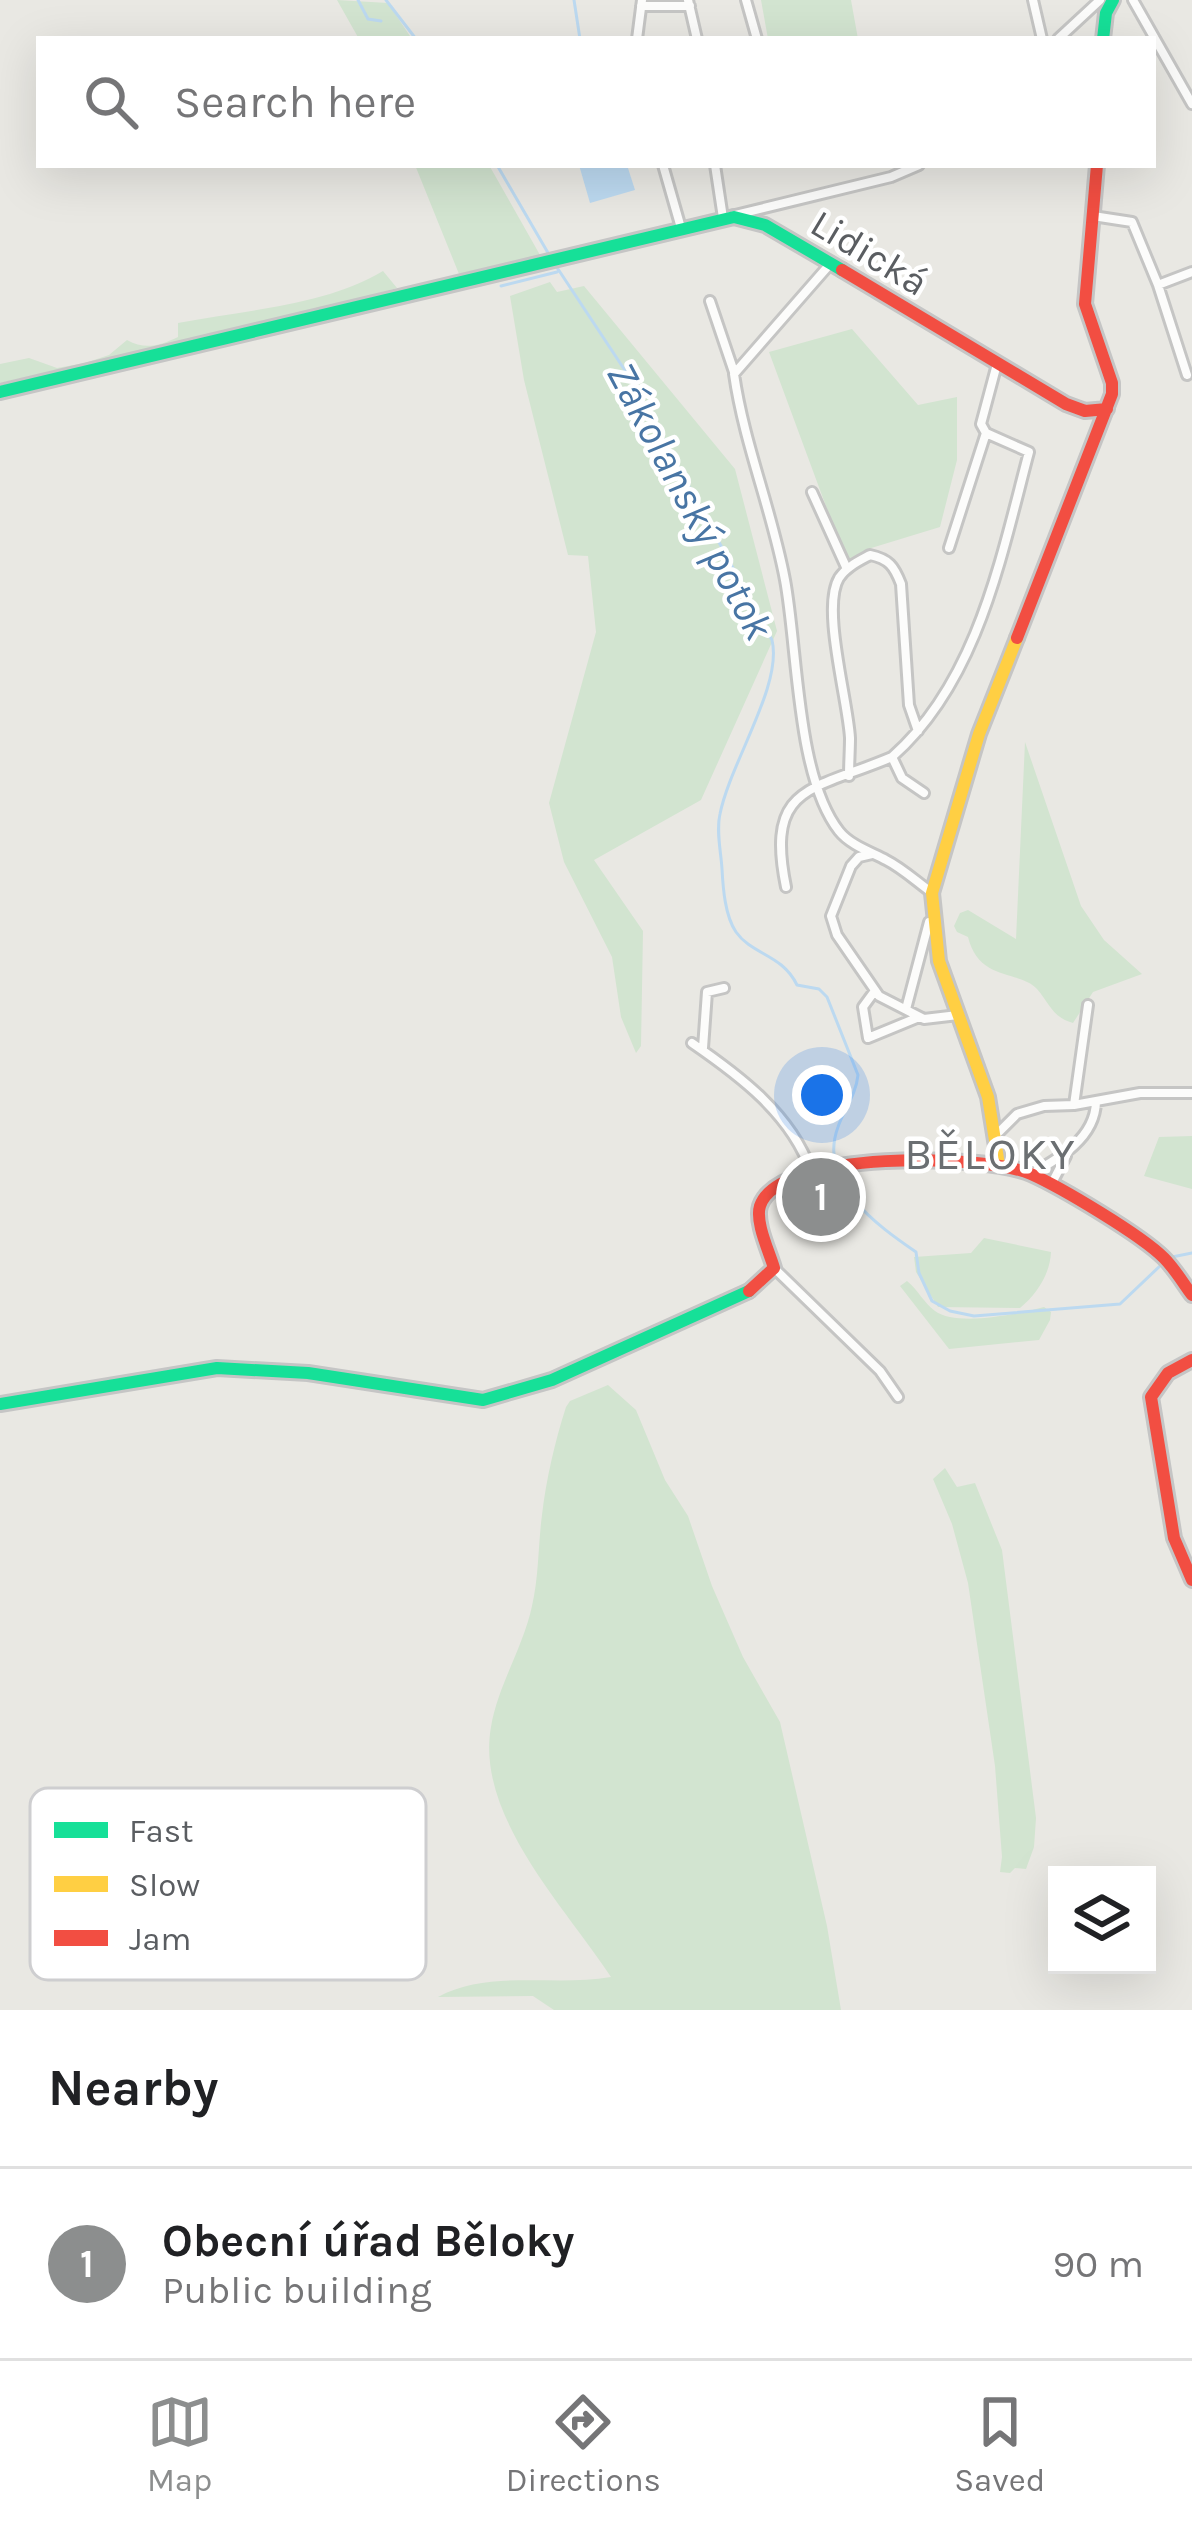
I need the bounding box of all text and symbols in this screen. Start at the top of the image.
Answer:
search box [36,36,1156,168]
icon: search [78,69,144,135]
text: Search here [174,76,416,128]
street label: Lidická [803,200,936,306]
water label: Zákolanský potok [596,353,785,648]
your location [792,1065,852,1125]
district label: BĚLOKY [904,1128,1078,1180]
pin: 1 [782,1152,860,1242]
legend [30,1788,426,1980]
text: Fast [129,1812,193,1850]
text: Slow [129,1866,200,1904]
map controls [1048,1866,1156,1974]
button: layers [1048,1866,1156,1974]
text: Jam [129,1920,191,1958]
text: Nearby [48,2058,218,2118]
text: Obecní úřad Běloky [162,2215,575,2267]
text: 1 [80,2241,94,2287]
text: 90 m [1052,2241,1144,2287]
text: Public building [162,2267,432,2313]
tab: Map [147,2389,213,2499]
tab: Directions [506,2389,661,2499]
tab: Saved [954,2389,1045,2499]

